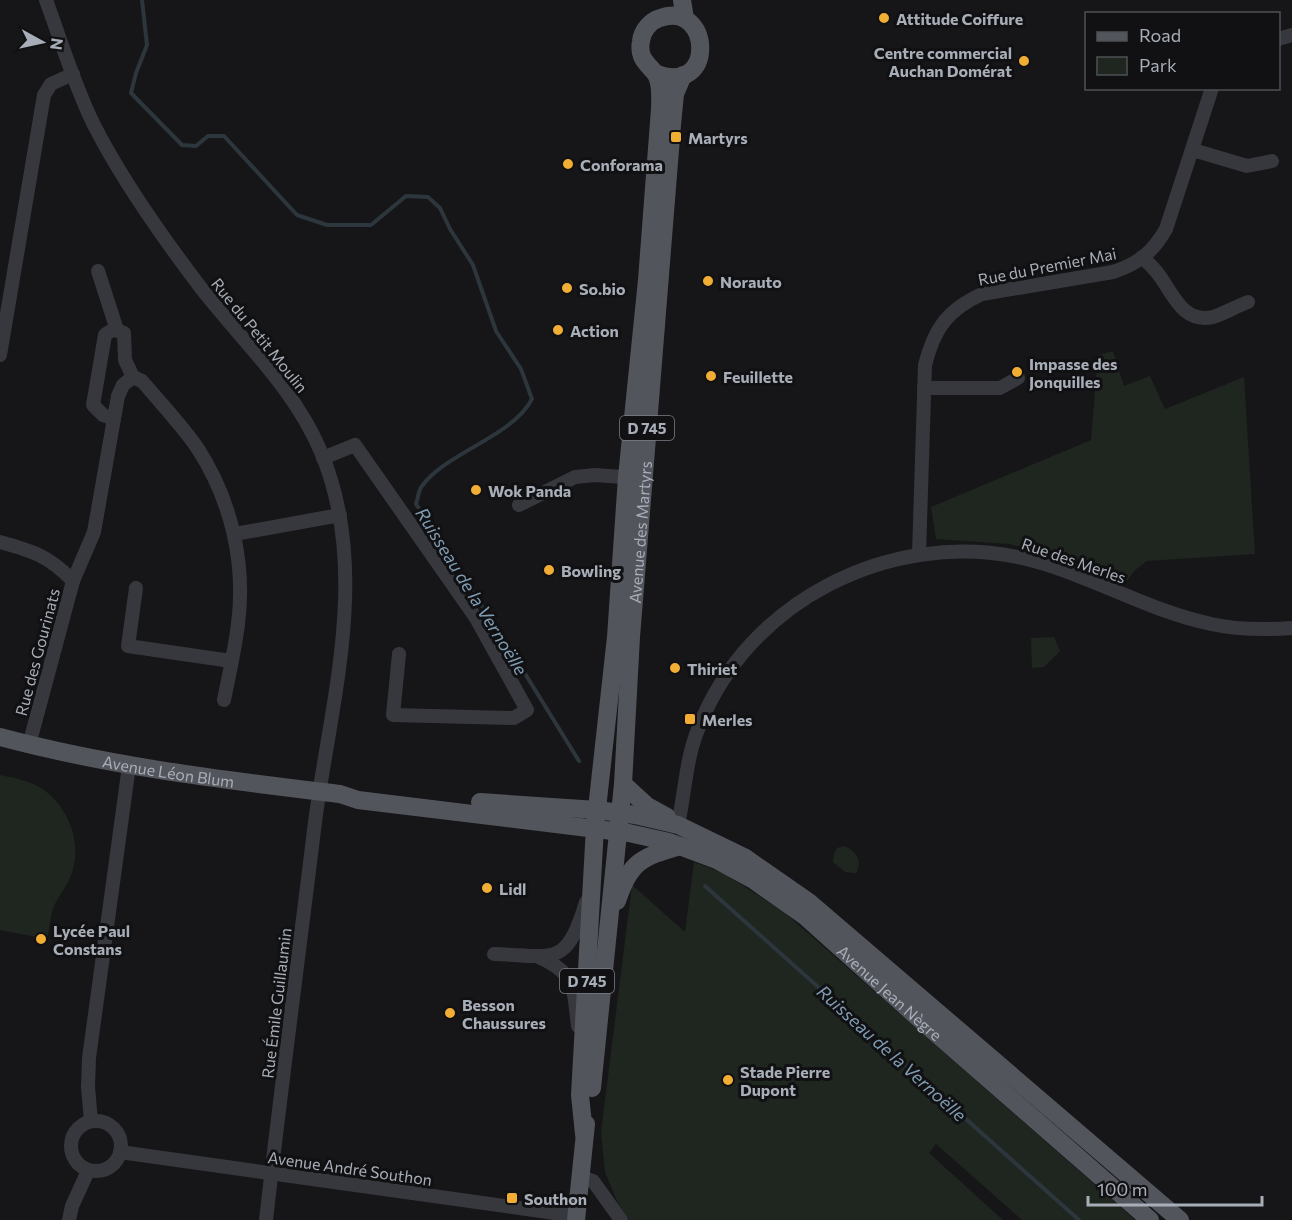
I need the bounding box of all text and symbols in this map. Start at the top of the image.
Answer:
place label: Attitude Coiffure [896,9,1023,28]
marker: Attitude Coiffure [877,11,891,25]
north arrow [12,12,72,72]
legend [1085,12,1280,90]
text: Road [1139,24,1181,46]
text: N [47,37,68,51]
place label: Centre commercial Auchan Domérat [874,43,1012,80]
marker: Centre commercial Auchan Domérat [1017,54,1031,68]
text: Park [1139,54,1177,76]
place label: Martyrs [688,128,748,147]
marker: Martyrs [669,130,683,144]
place label: Conforama [580,155,663,174]
marker: Conforama [561,157,575,171]
street label: Rue du Premier Mai [976,243,1118,289]
place label: Norauto [720,272,782,291]
street label: Rue du Petit Moulin [208,274,312,396]
marker: Norauto [701,274,715,288]
place label: So.bio [579,279,626,298]
marker: So.bio [560,281,574,295]
place label: Action [570,321,619,340]
marker: Action [551,323,565,337]
place label: Impasse des Jonquilles [1029,354,1117,391]
marker: Impasse des Jonquilles [1010,365,1024,379]
place label: Feuillette [723,367,793,386]
marker: Feuillette [704,369,718,383]
road number: D 745 [620,416,674,440]
street label: Avenue des Martyrs [624,460,655,604]
place label: Wok Panda [488,481,571,500]
marker: Wok Panda [469,483,483,497]
water label: Ruisseau de la Vernoëlle [411,503,533,679]
street label: Rue des Merles [1019,533,1129,587]
place label: Bowling [561,561,621,580]
marker: Bowling [542,563,556,577]
street label: Rue des Gourinats [11,586,63,718]
place label: Thiriet [687,659,737,678]
marker: Thiriet [668,661,682,675]
place label: Merles [702,710,753,729]
marker: Merles [683,712,697,726]
street label: Avenue Léon Blum [101,751,236,790]
place label: Lidl [499,879,526,898]
marker: Lidl [480,881,494,895]
place label: Lycée Paul Constans [53,921,130,958]
street label: Rue Émile Guillaumin [257,927,295,1079]
marker: Lycée Paul Constans [34,932,48,946]
street label: Avenue Jean Nègre [834,941,946,1044]
road number: D 745 [560,969,614,993]
water label: Ruisseau de la Vernoëlle [813,980,972,1126]
place label: Besson Chaussures [462,995,546,1032]
marker: Besson Chaussures [443,1006,457,1020]
place label: Stade Pierre Dupont [740,1062,830,1099]
marker: Stade Pierre Dupont [721,1073,735,1087]
street label: Avenue André Southon [267,1147,433,1189]
scale bar [1088,1169,1262,1207]
text: 100 m [1097,1178,1147,1200]
place label: Southon [524,1189,587,1208]
marker: Southon [505,1191,519,1205]

